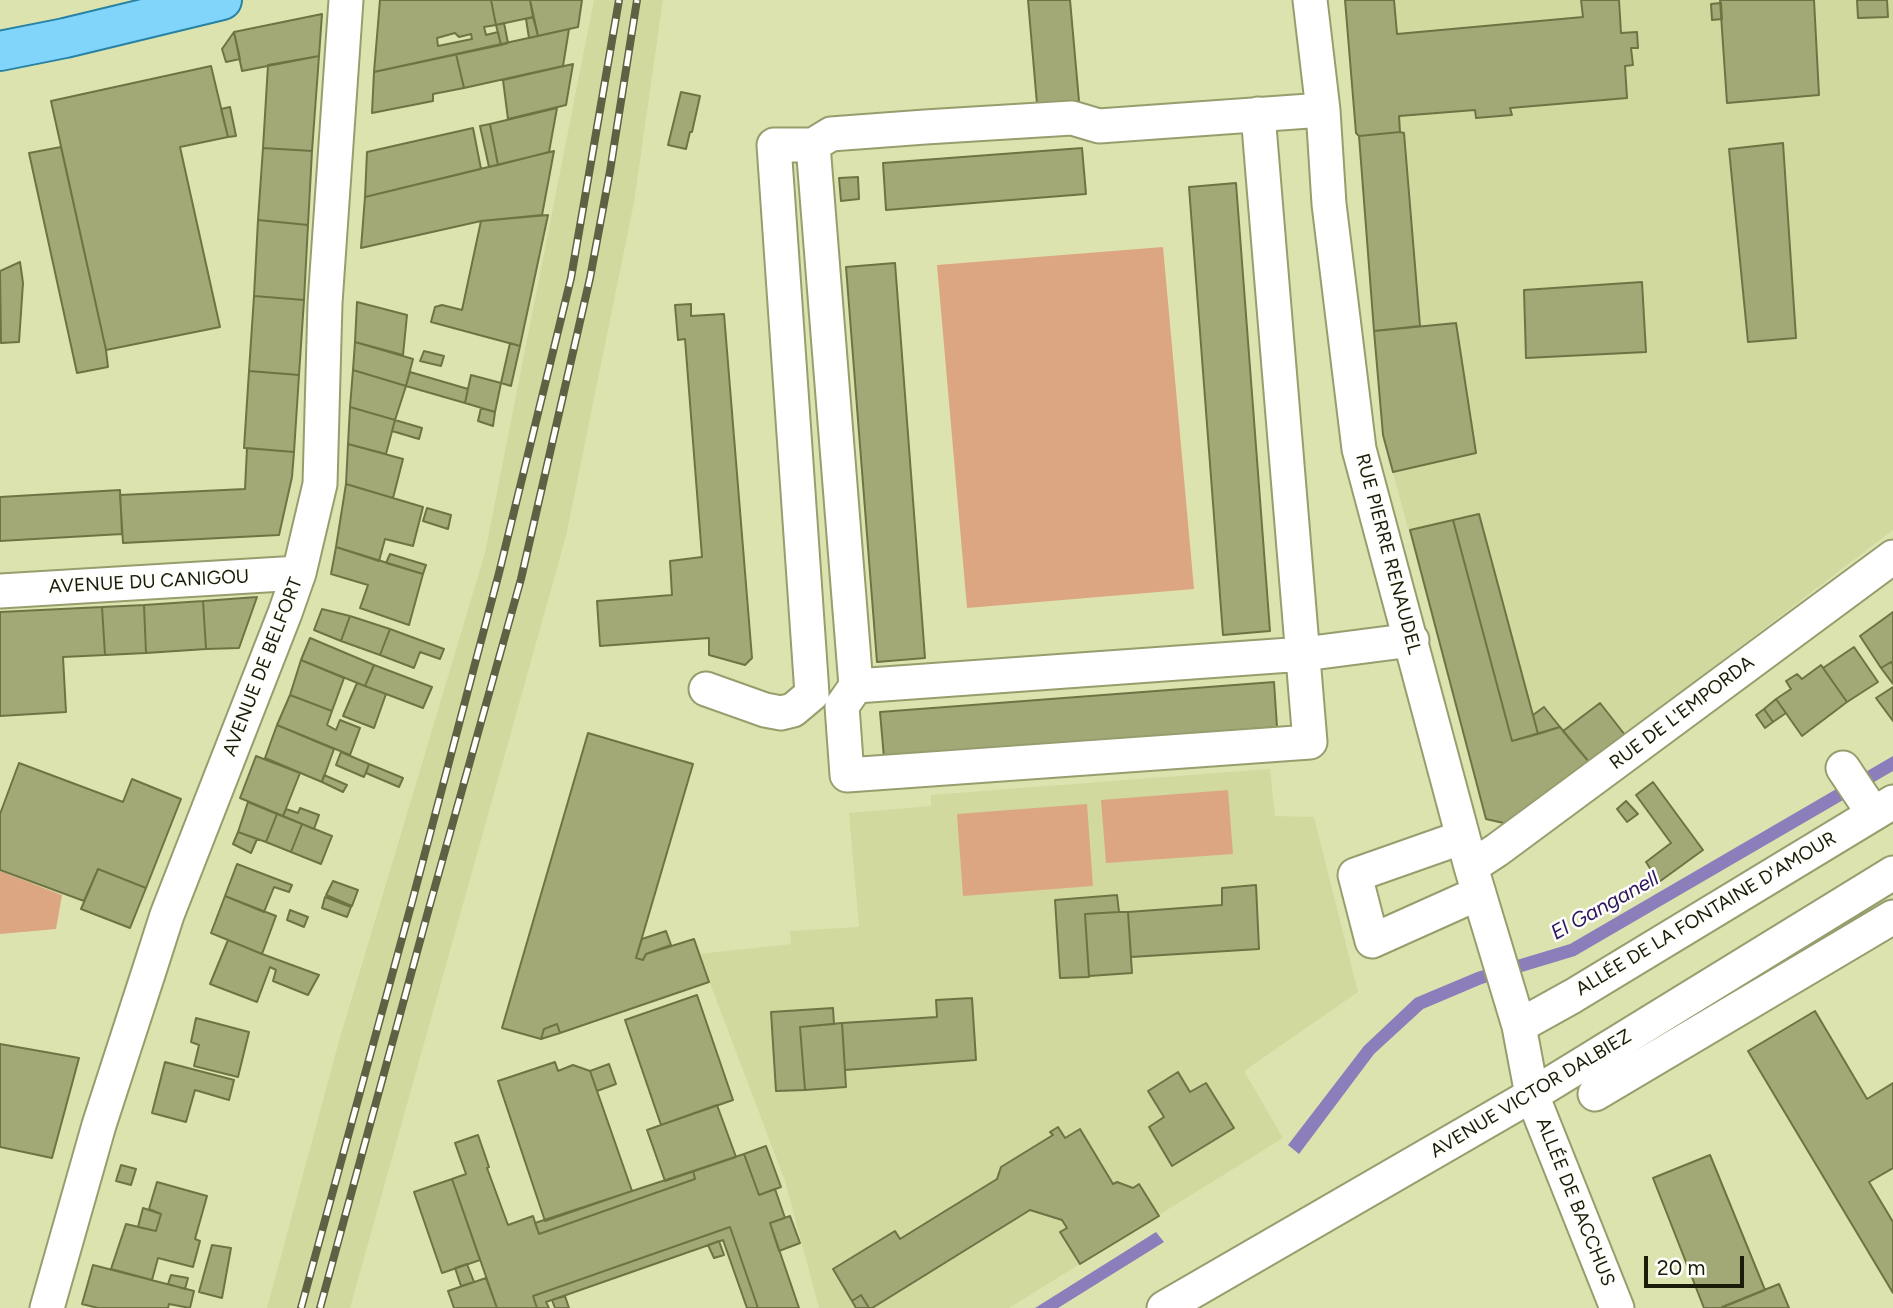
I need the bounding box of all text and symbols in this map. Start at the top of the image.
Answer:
street label: RUE PIERRE RENAUDEL [1350,451,1426,657]
street label: AVENUE DU CANIGOU [48,565,250,599]
street label: AVENUE DE BELFORT [218,574,308,760]
street label: RUE DE L'EMPORDA [1605,651,1759,775]
street label: ALLÉE DE LA FONTAINE D'AMOUR [1572,827,1840,1001]
water label: El Ganganell [1547,866,1663,946]
street label: AVENUE VICTOR DALBIEZ [1426,1025,1636,1163]
street label: ALLÉE DE BACCHUS [1531,1114,1619,1290]
scale bar [1648,1242,1748,1286]
text: 20 m [1657,1255,1705,1280]

